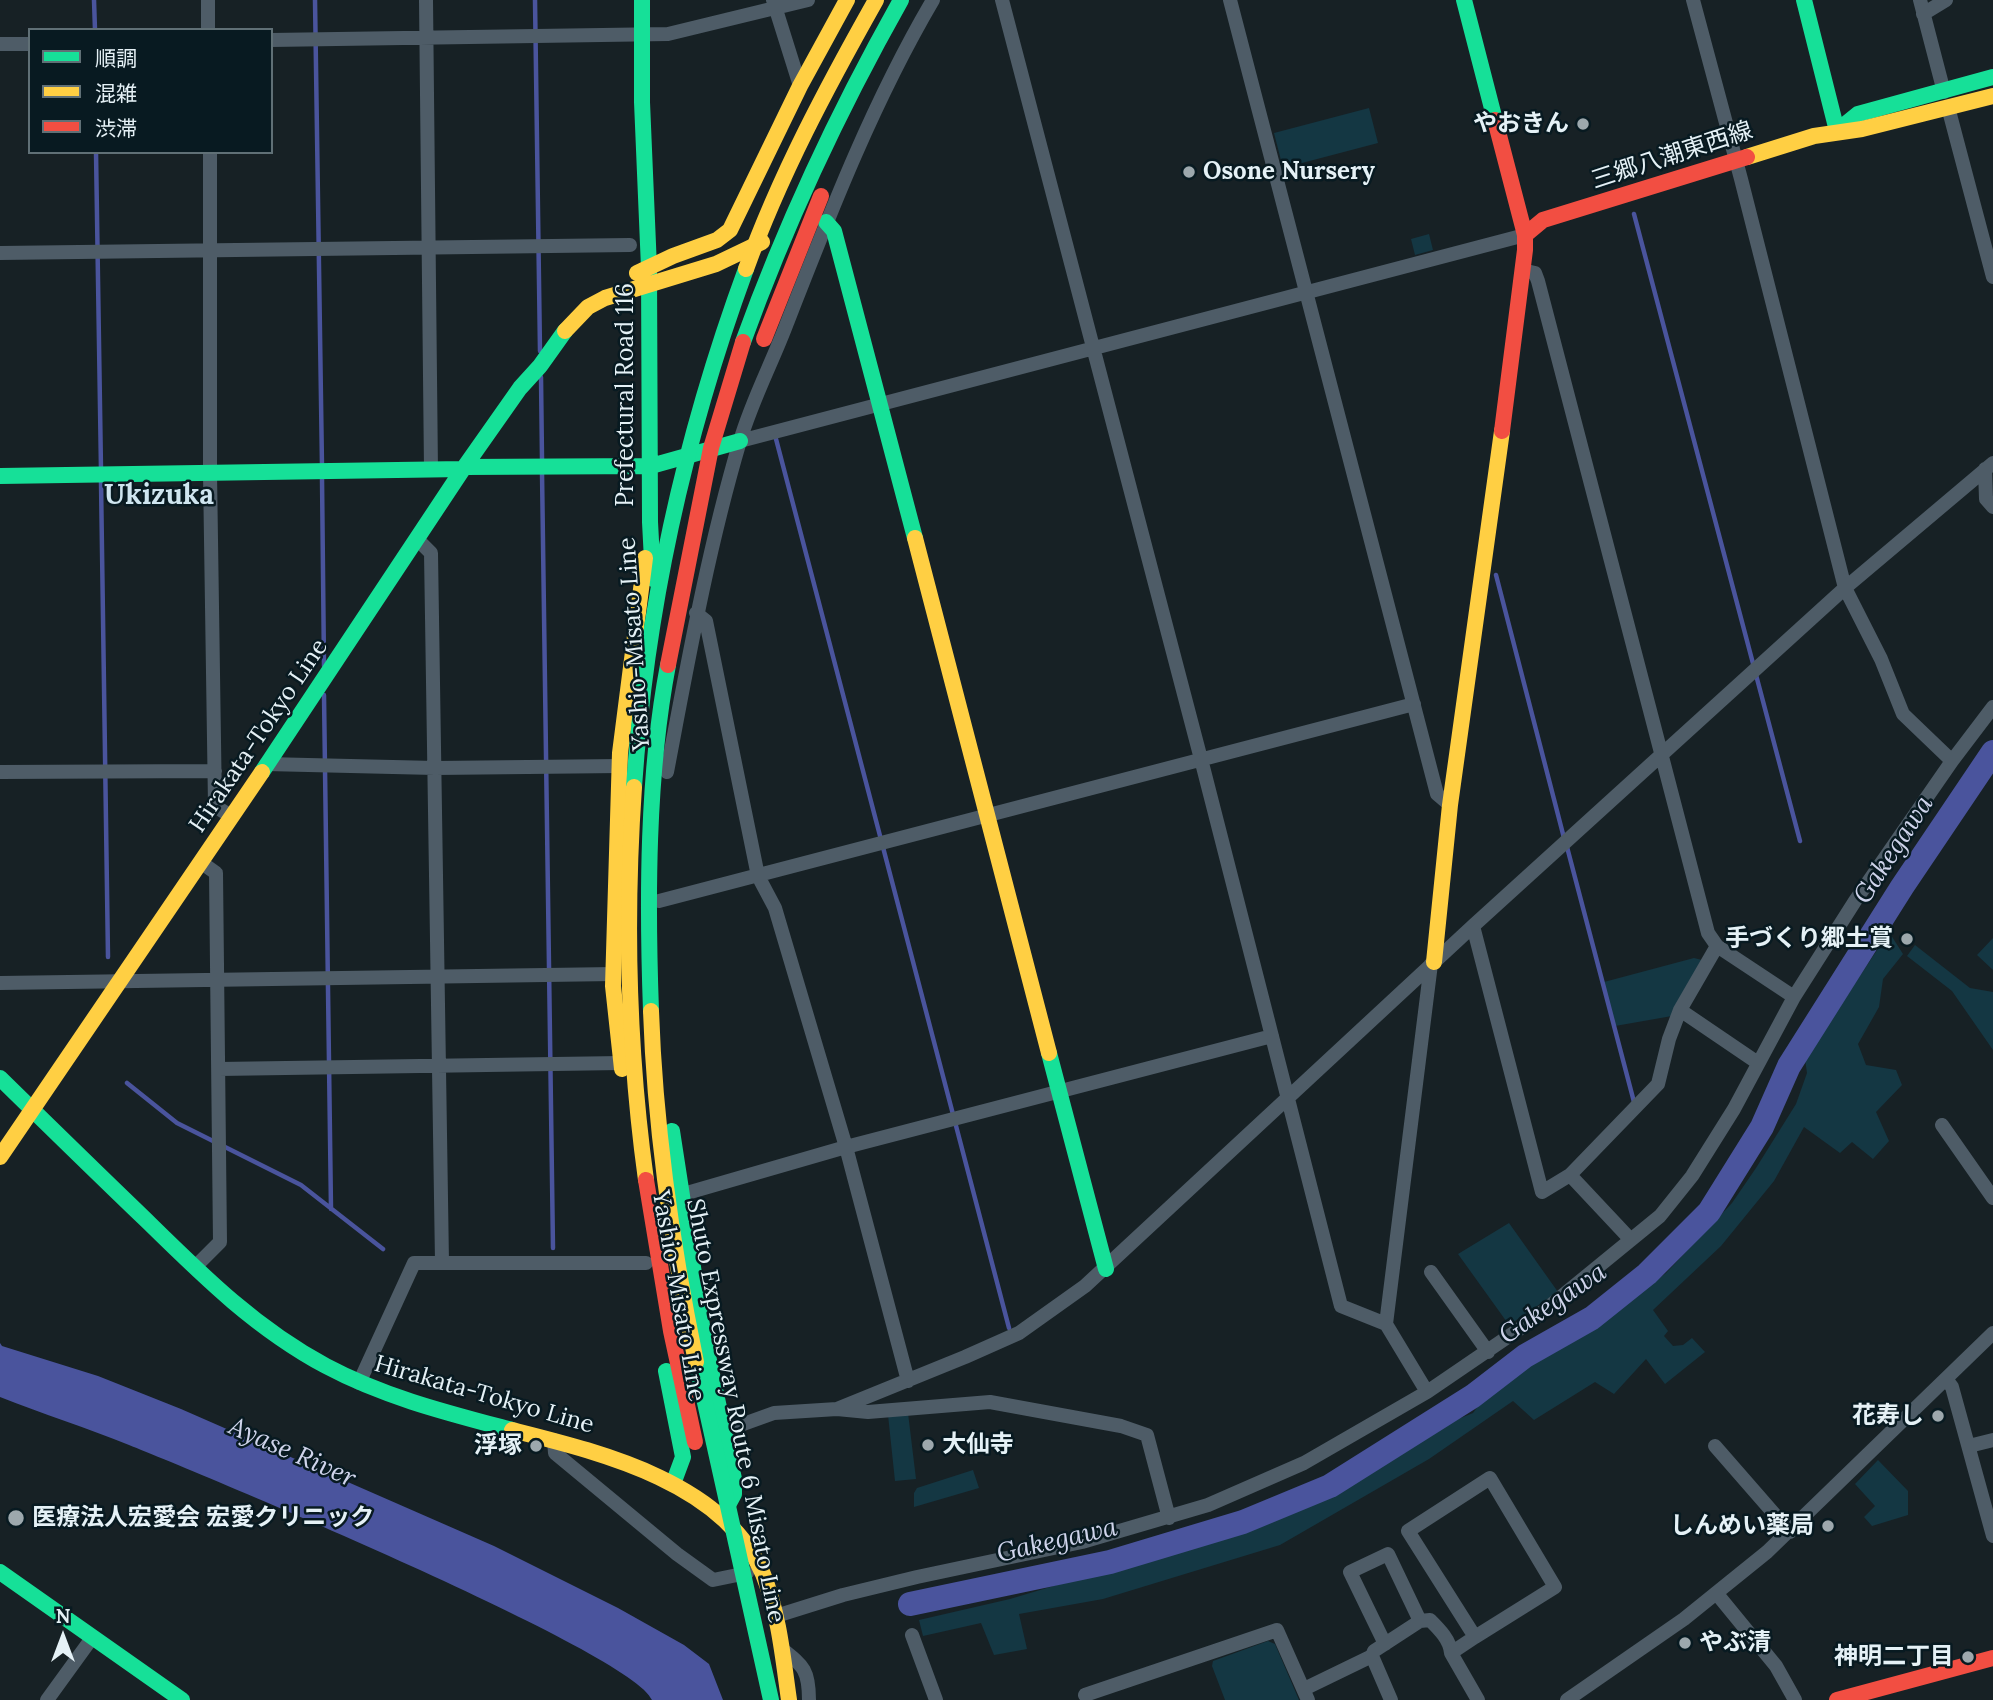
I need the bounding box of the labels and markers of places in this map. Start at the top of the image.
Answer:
place label: やおきん [1473,110,1569,138]
marker: やおきん [1575,116,1591,132]
place label: Osone Nursery [1203,158,1375,186]
marker: Osone Nursery [1181,164,1197,180]
place label: 手づくり郷土賞 [1725,925,1893,953]
marker: 手づくり郷土賞 [1899,931,1915,947]
place label: 花寿し [1852,1402,1924,1430]
marker: 花寿し [1930,1408,1946,1424]
place label: 大仙寺 [942,1431,1014,1459]
place label: 浮塚 [474,1432,522,1460]
marker: 大仙寺 [920,1437,936,1453]
marker: 浮塚 [528,1438,544,1454]
place label: 医療法人宏愛会 宏愛クリニック [32,1504,374,1532]
marker: 医療法人宏愛会 宏愛クリニック [6,1508,26,1528]
place label: しんめい薬局 [1670,1512,1814,1540]
marker: しんめい薬局 [1820,1518,1836,1534]
place label: やぶ清 [1699,1629,1771,1657]
marker: やぶ清 [1677,1635,1693,1651]
place label: 神明二丁目 [1834,1643,1954,1671]
marker: 神明二丁目 [1960,1649,1976,1665]

